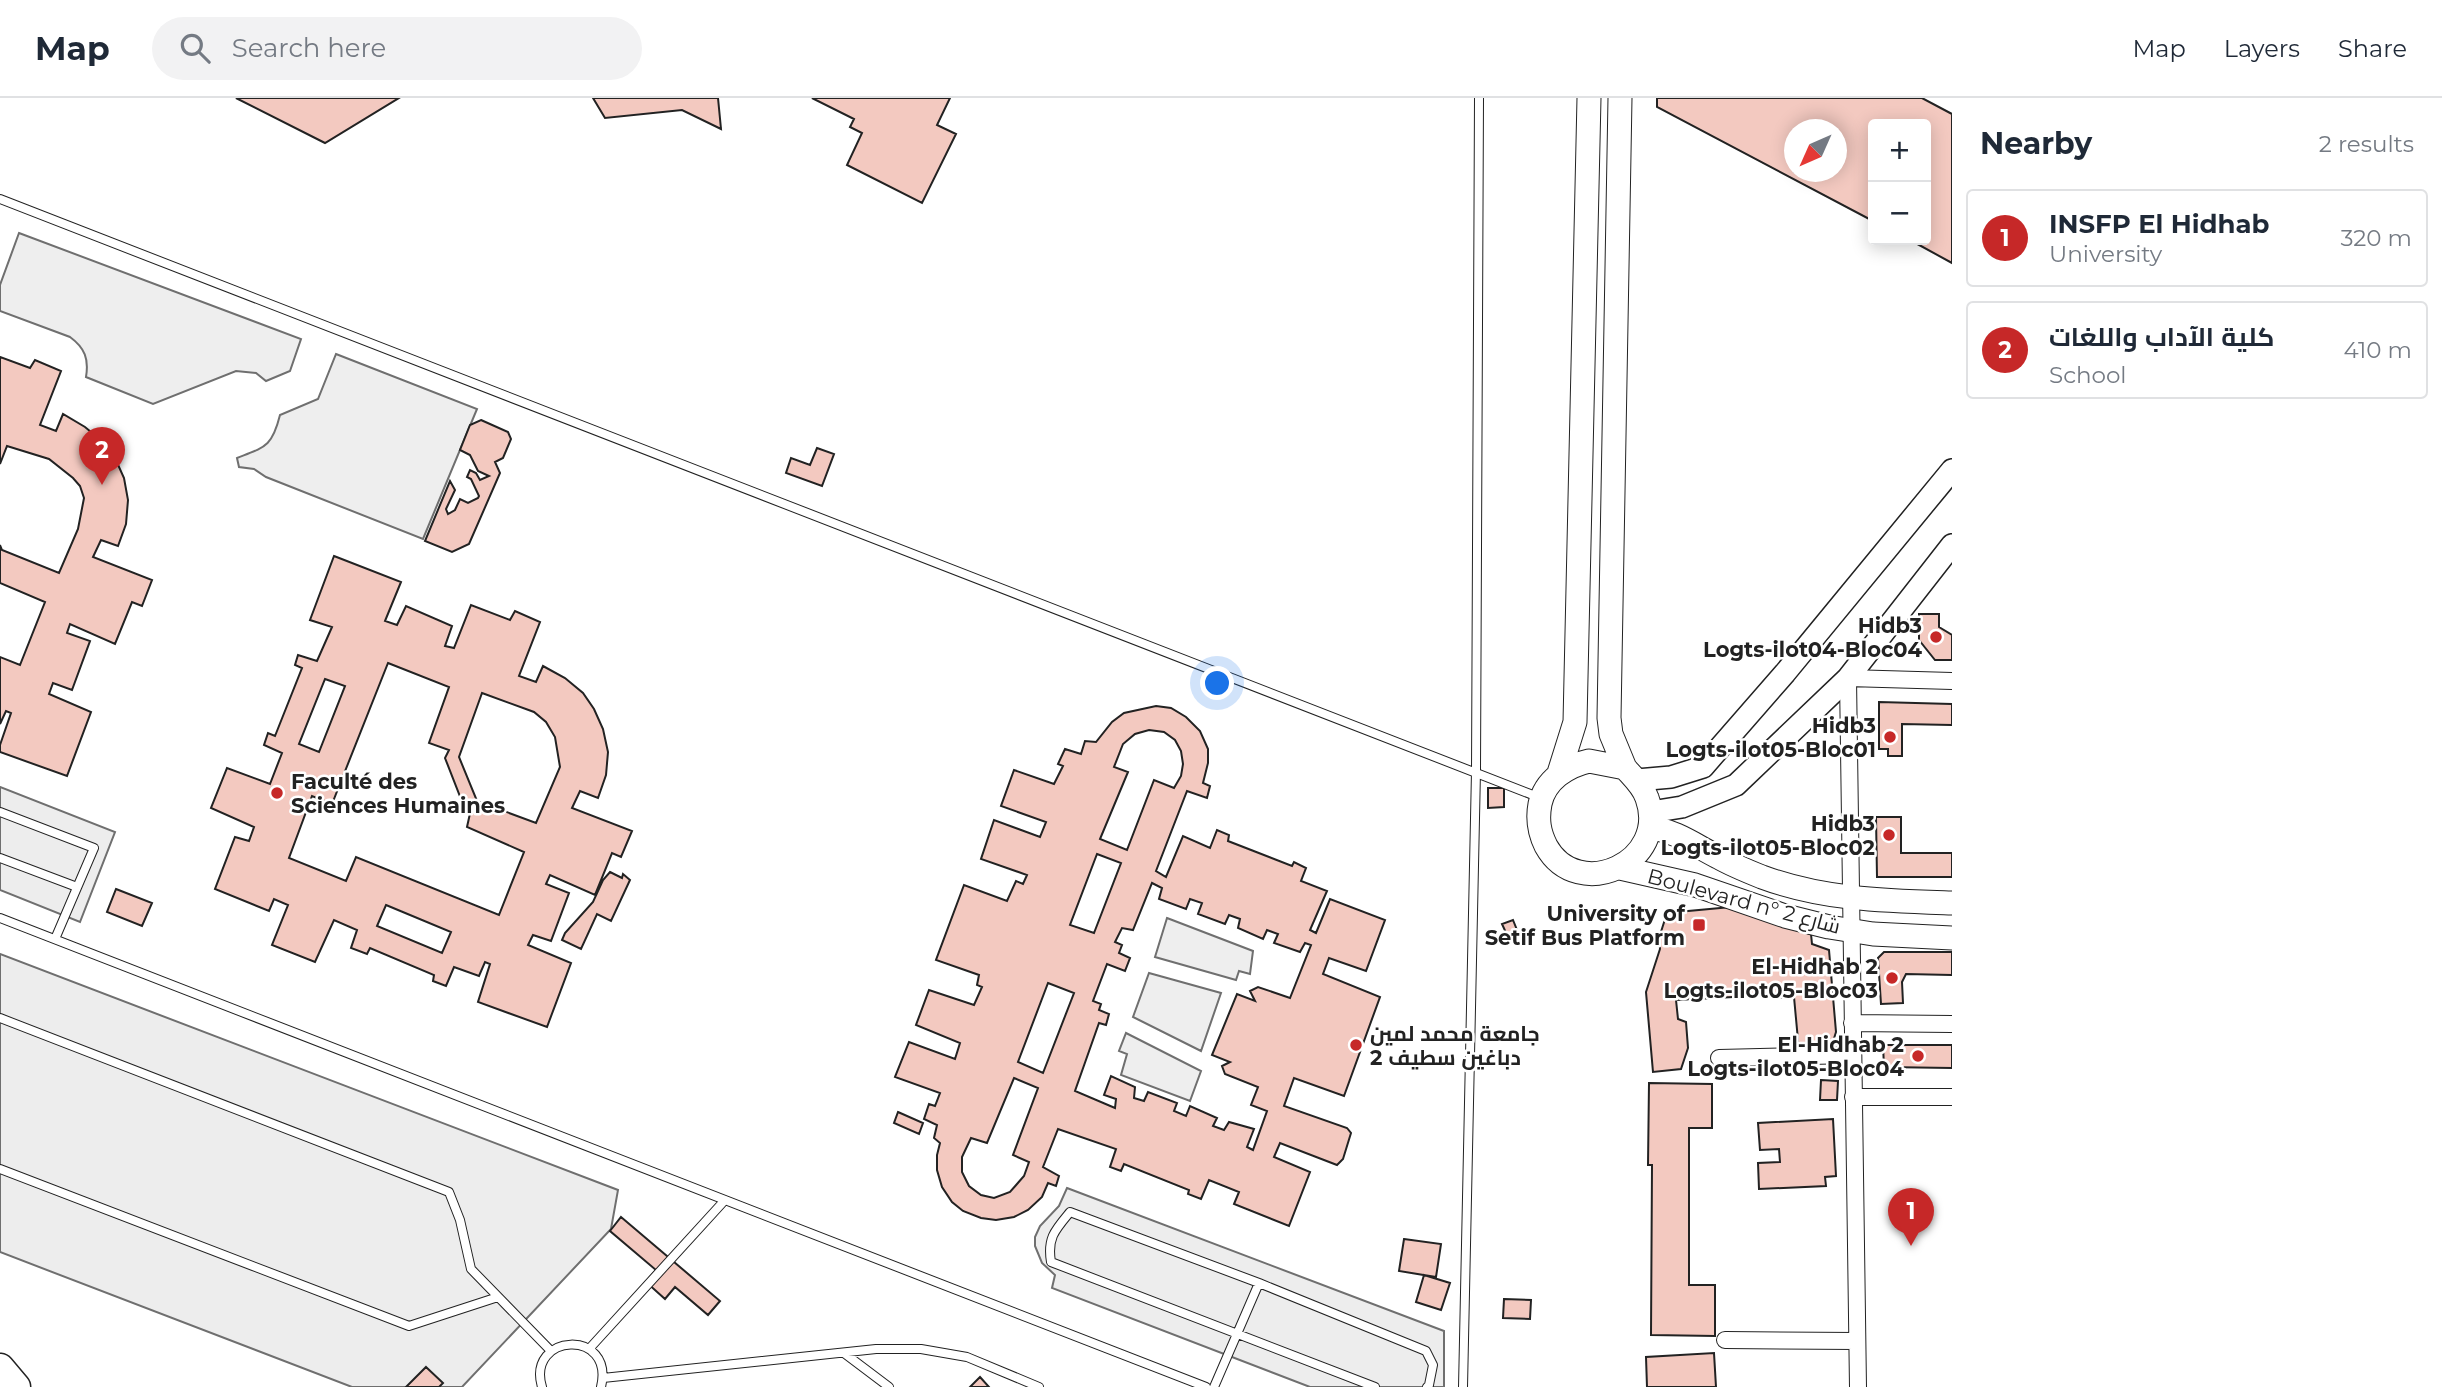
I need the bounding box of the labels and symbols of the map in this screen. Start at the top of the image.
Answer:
north arrow [1784,119,1847,182]
pin: 2 [79,427,125,485]
place label: Hidb3 Logts-ilot04-Bloc04 [1703,613,1923,662]
marker: Hidb3 Logts-ilot04-Bloc04 [1928,629,1944,645]
your location [1200,666,1234,700]
place label: Hidb3 Logts-ilot05-Bloc01 [1666,713,1876,762]
marker: Hidb3 Logts-ilot05-Bloc01 [1882,729,1898,745]
place label: Faculté des Sciences Humaines [291,769,505,818]
marker: Faculté des Sciences Humaines [269,785,285,801]
place label: Hidb3 Logts-ilot05-Bloc02 [1660,811,1875,860]
marker: Hidb3 Logts-ilot05-Bloc02 [1881,827,1897,843]
street label: Boulevard n° شارع 2 [1644,863,1843,941]
place label: University of Setif Bus Platform [1485,901,1686,950]
marker: University of Setif Bus Platform [1691,917,1707,933]
place label: El-Hidhab 2 Logts-ilot05-Bloc03 [1663,954,1878,1003]
marker: El-Hidhab 2 Logts-ilot05-Bloc03 [1884,970,1900,986]
place label: جامعة محمد لمين دباغين سطيف 2 [1370,1021,1540,1070]
place label: El-Hidhab 2 Logts-ilot05-Bloc04 [1687,1032,1905,1081]
marker: جامعة محمد لمين دباغين سطيف 2 [1348,1037,1364,1053]
marker: El-Hidhab 2 Logts-ilot05-Bloc04 [1910,1048,1926,1064]
pin: 1 [1888,1188,1934,1246]

